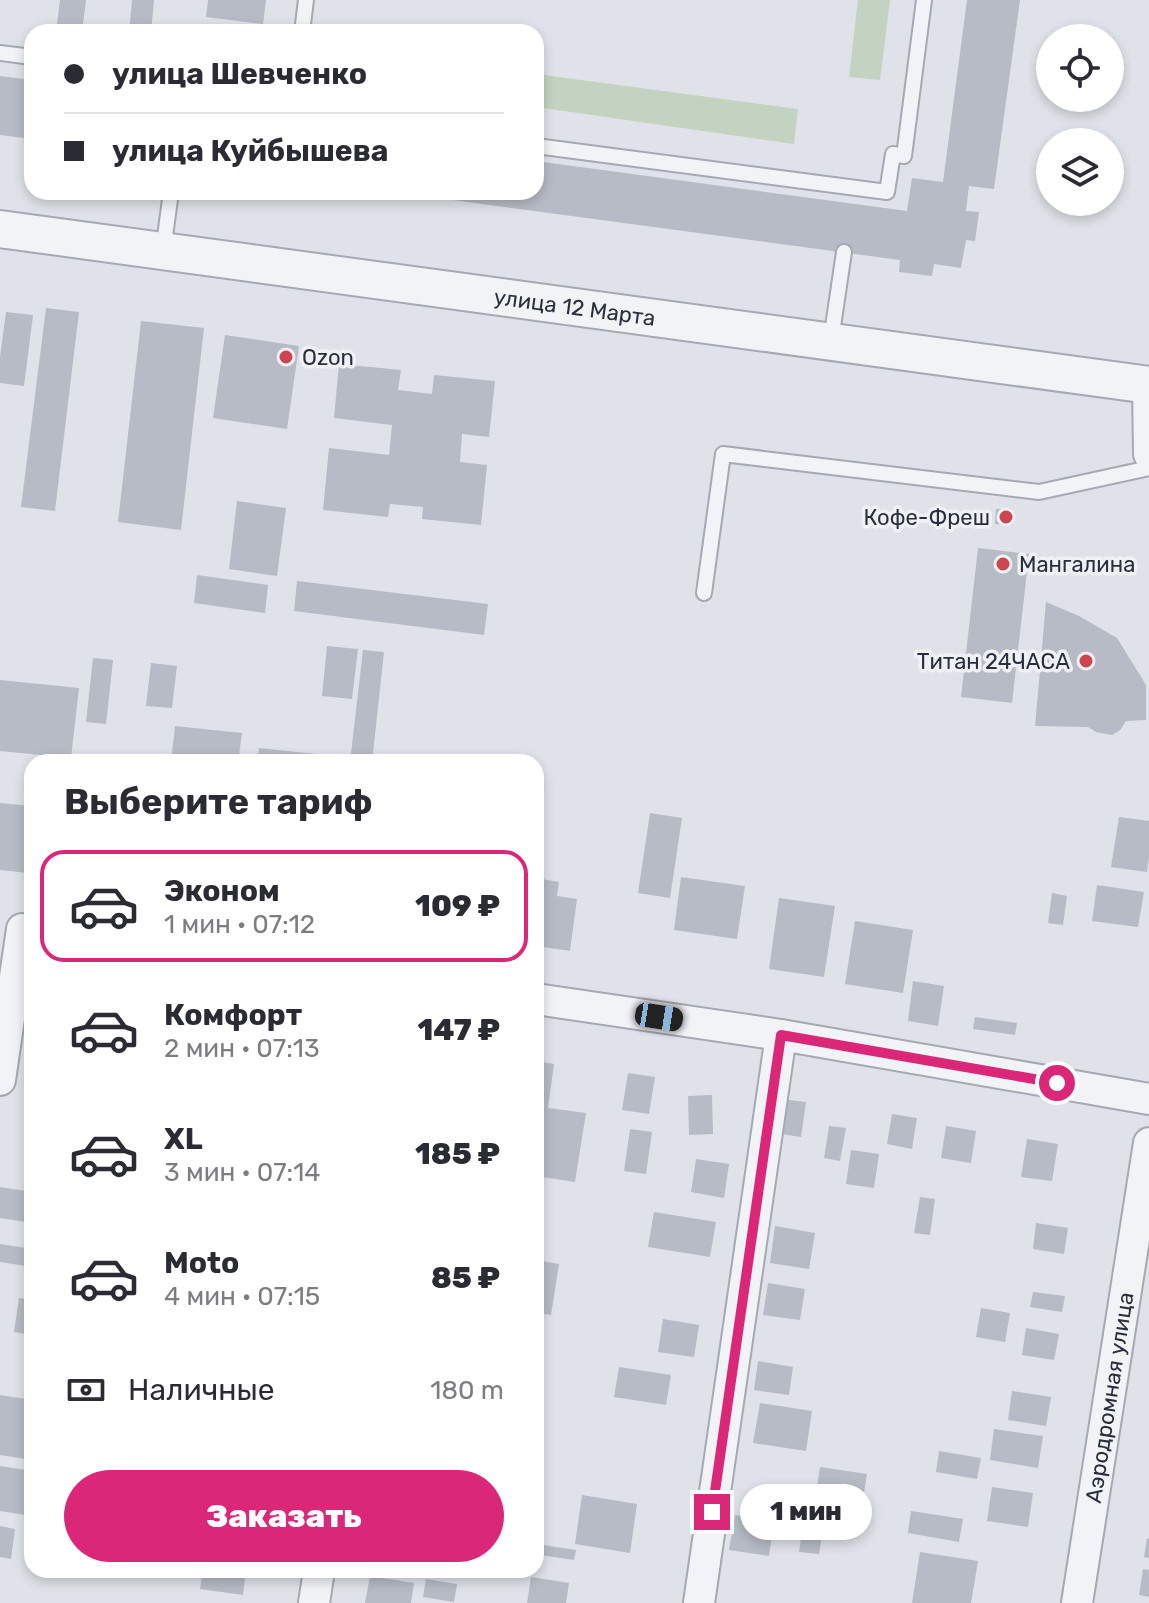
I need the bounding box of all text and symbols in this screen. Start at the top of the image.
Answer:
map controls [1036,24,1124,216]
button: locate [1036,24,1124,112]
text: улица Шевченко [112,56,367,92]
button: layers [1036,128,1124,216]
text: улица Куйбышева [112,133,389,169]
street label: улица 12 Марта [492,283,657,332]
place label: Ozon [302,344,354,371]
marker: Ozon [277,348,295,366]
place label: Кофе-Фреш [864,504,990,531]
marker: Кофе-Фреш [997,508,1015,526]
place label: Мангалина [1019,551,1135,578]
marker: Мангалина [994,555,1012,573]
place label: Титан 24ЧАСА [917,648,1070,675]
marker: Титан 24ЧАСА [1077,652,1095,670]
text: Выберите тариф [64,780,373,823]
icon: car [68,870,140,942]
text: Эконом [164,873,280,909]
text: 109 ₽ [415,888,500,924]
text: 1 мин · 07:12 [164,909,315,940]
icon: car [68,994,140,1066]
text: Комфорт [164,997,302,1033]
car [633,1001,685,1033]
text: 147 ₽ [418,1012,500,1048]
text: 2 мин · 07:13 [164,1033,320,1064]
route start [1039,1065,1075,1101]
icon: car [68,1118,140,1190]
text: XL [164,1121,203,1157]
text: 185 ₽ [415,1136,500,1172]
text: 3 мин · 07:14 [164,1157,321,1188]
icon: car [68,1242,140,1314]
text: Moto [164,1245,239,1281]
text: 85 ₽ [431,1260,500,1296]
text: 4 мин · 07:15 [164,1281,320,1312]
street label: Аэродромная улица [1080,1290,1139,1505]
icon: cash [64,1368,108,1412]
text: Наличные [128,1372,274,1408]
text: 180 m [430,1375,504,1406]
button: Заказать [64,1470,504,1562]
callout: 1 мин [740,1484,872,1540]
route end [694,1494,730,1530]
text: 1 мин [770,1496,842,1527]

